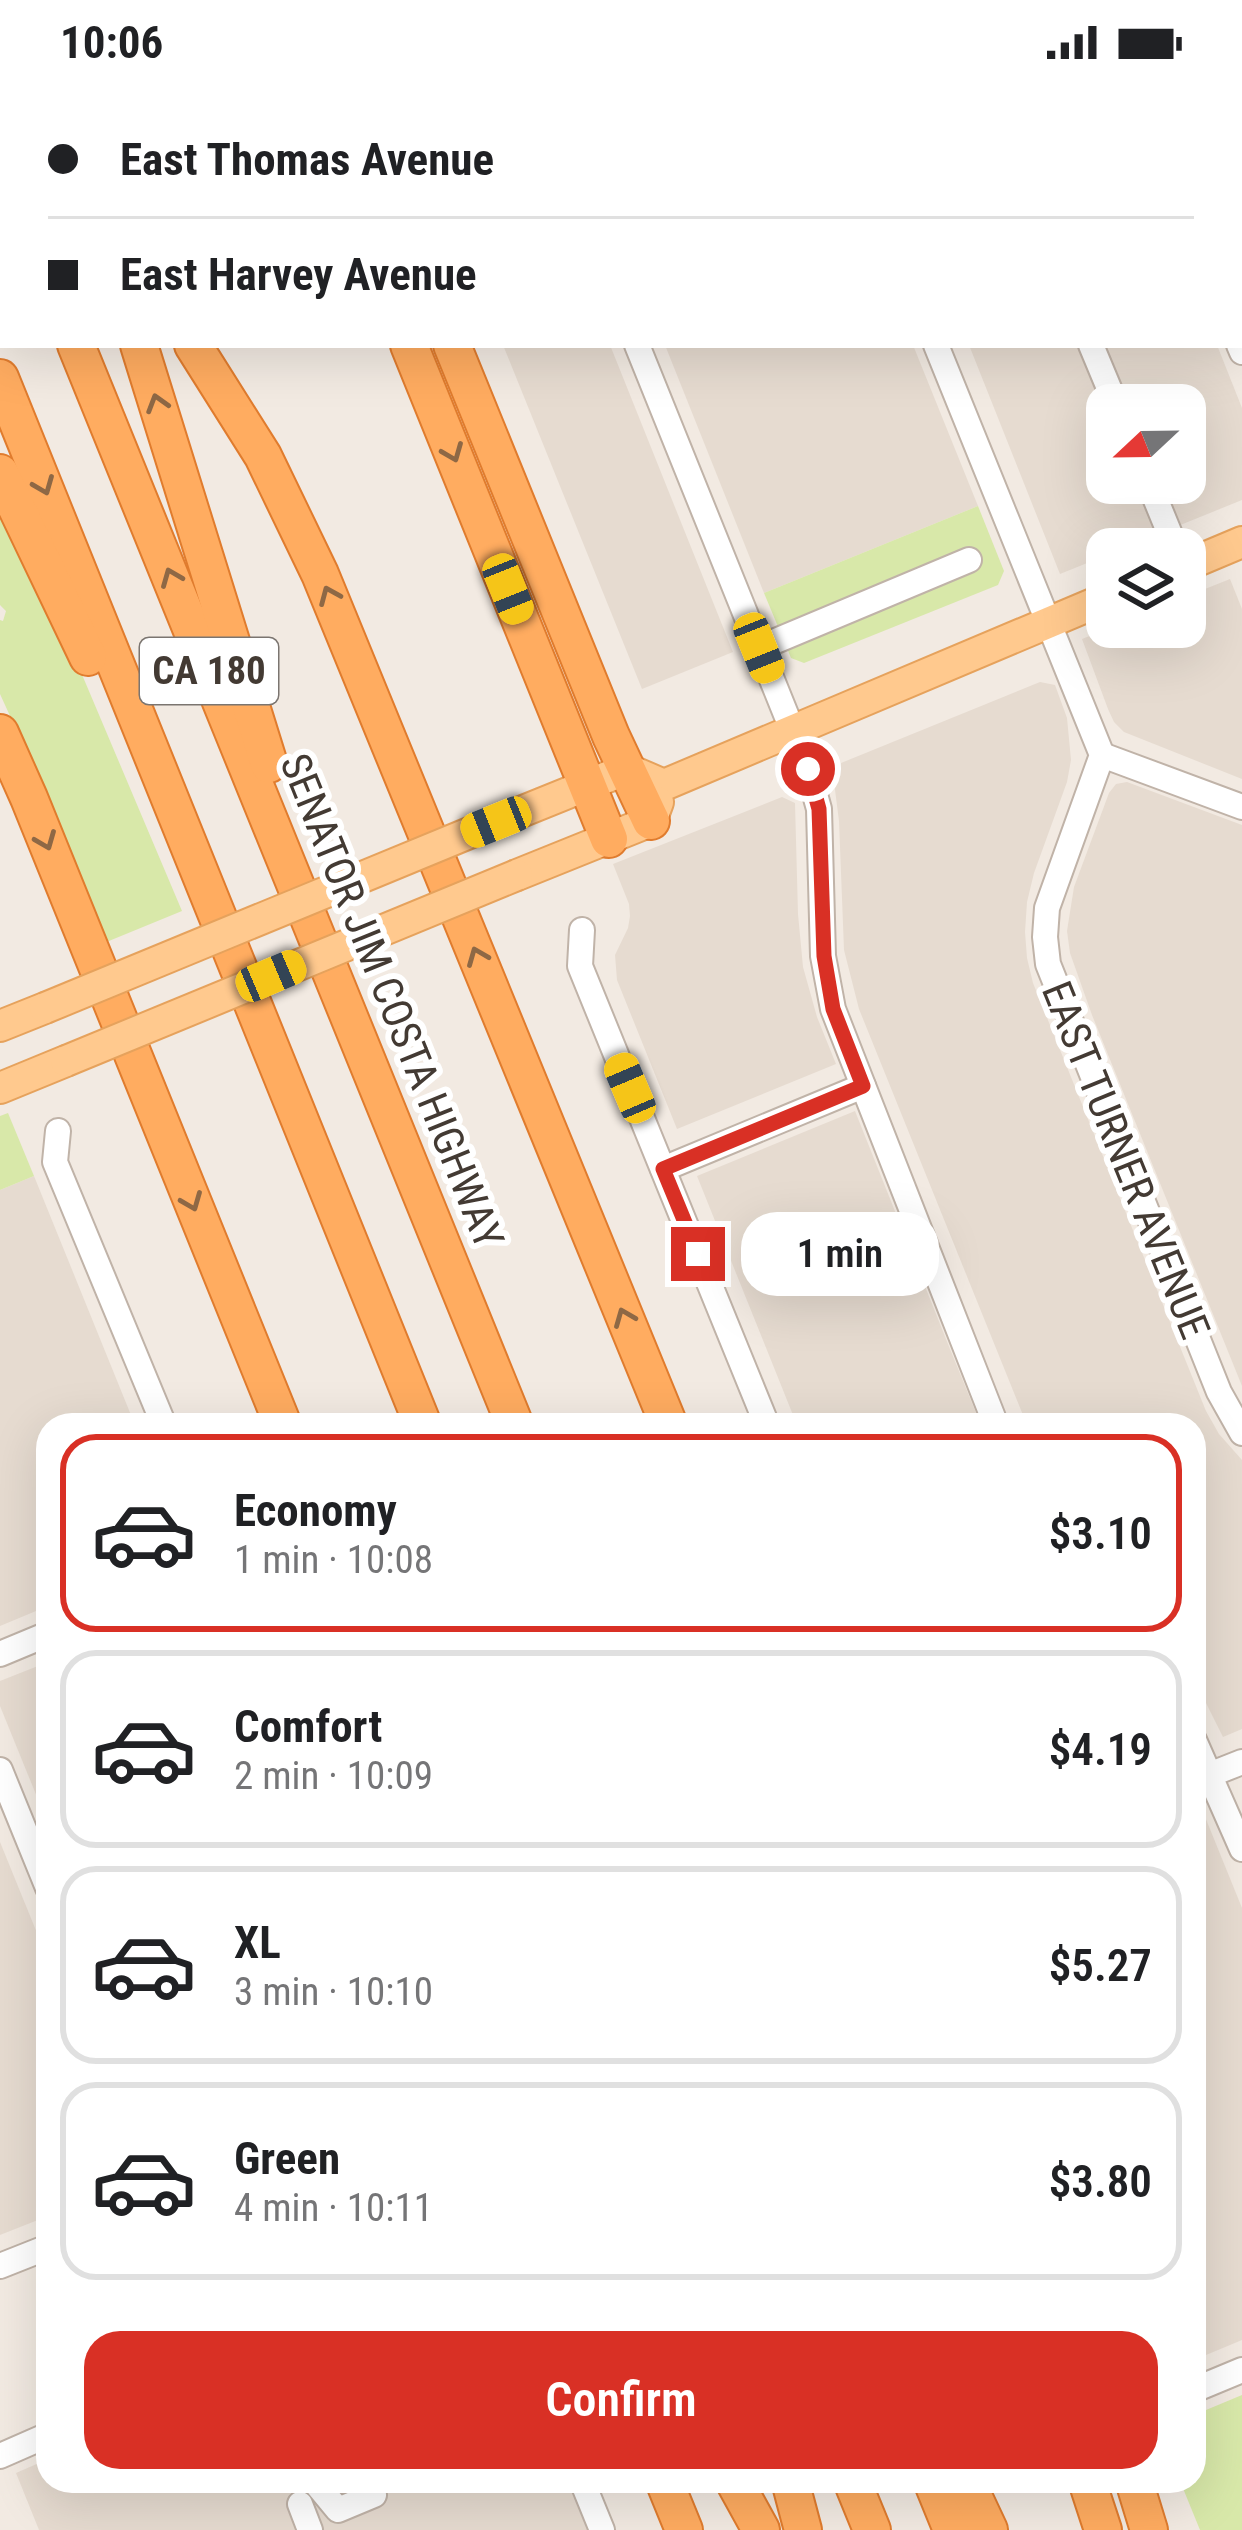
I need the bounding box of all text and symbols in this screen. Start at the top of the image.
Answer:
text: 10:06 [60,16,163,69]
text: East Thomas Avenue [120,133,494,186]
text: East Harvey Avenue [120,248,477,301]
north arrow [1086,384,1206,504]
map controls [1086,384,1206,648]
one-way arrow [147,393,172,414]
one-way arrow [438,442,463,463]
one-way arrow [30,475,54,496]
button: layers [1086,528,1206,648]
car [478,549,538,629]
one-way arrow [161,567,185,588]
one-way arrow [319,585,343,606]
car [729,608,789,688]
road number: CA 180 [140,638,278,704]
route start [781,742,835,796]
street label: SENATOR JIM COSTA HIGHWAY [270,747,514,1255]
car [456,792,536,852]
one-way arrow [32,829,56,850]
car [231,945,311,1007]
one-way arrow [467,946,491,967]
street label: EAST TURNER AVENUE [1032,974,1220,1346]
car [599,1048,661,1128]
one-way arrow [178,1191,203,1212]
callout: 1 min [740,1212,938,1296]
route end [671,1227,725,1281]
text: 1 min [797,1231,883,1277]
one-way arrow [614,1307,638,1328]
icon: car [90,1479,198,1587]
text: Economy [234,1484,397,1537]
text: $3.10 [1049,1507,1152,1560]
text: 1 min · 10:08 [234,1537,433,1583]
icon: car [90,1695,198,1803]
text: Comfort [234,1700,382,1753]
text: $4.19 [1049,1723,1152,1776]
text: 2 min · 10:09 [234,1753,433,1799]
icon: car [90,1911,198,2019]
text: XL [234,1916,281,1969]
text: $5.27 [1049,1939,1152,1992]
text: 3 min · 10:10 [234,1969,433,2015]
icon: car [90,2127,198,2235]
text: Green [234,2132,340,2185]
text: $3.80 [1049,2155,1152,2208]
text: 4 min · 10:11 [234,2185,433,2231]
button: Confirm [84,2331,1158,2469]

